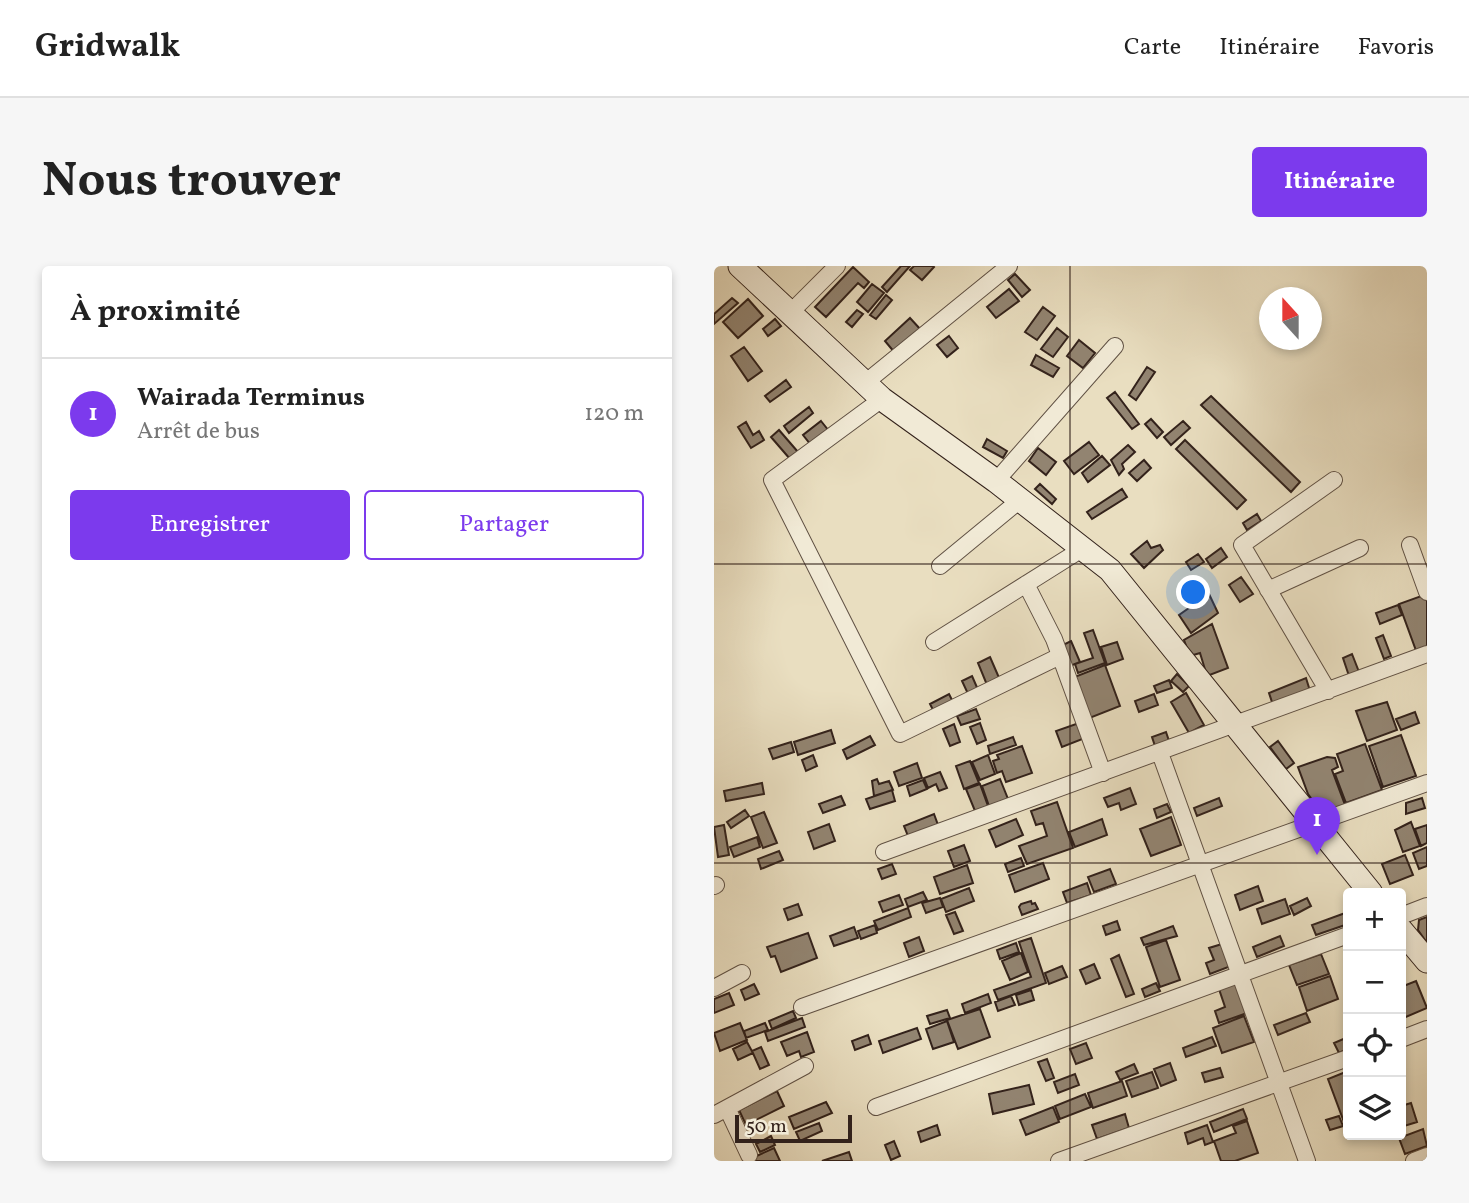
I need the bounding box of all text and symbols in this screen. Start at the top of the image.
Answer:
text: Gridwalk [35,25,180,71]
text: Carte [1124,31,1181,65]
text: Itinéraire [1219,31,1320,65]
text: Favoris [1358,31,1434,65]
button: Itinéraire [1252,147,1427,217]
text: Nous trouver [42,148,341,217]
north arrow [1259,287,1322,350]
text: À proximité [70,291,241,333]
text: Wairada Terminus [137,380,365,416]
text: 1 [88,398,98,430]
text: 120 m [584,398,644,430]
text: Arrêt de bus [137,416,260,448]
button: Enregistrer [70,490,350,560]
button: Partager [364,490,644,560]
your location [1176,575,1210,609]
pin: 1 [1294,797,1340,855]
map controls [1343,888,1406,1140]
button: + [1343,888,1406,951]
button: − [1343,951,1406,1014]
button: locate [1343,1014,1406,1077]
button: layers [1343,1077,1406,1140]
scale bar [735,1112,852,1144]
text: 50 m [746,1114,787,1140]

